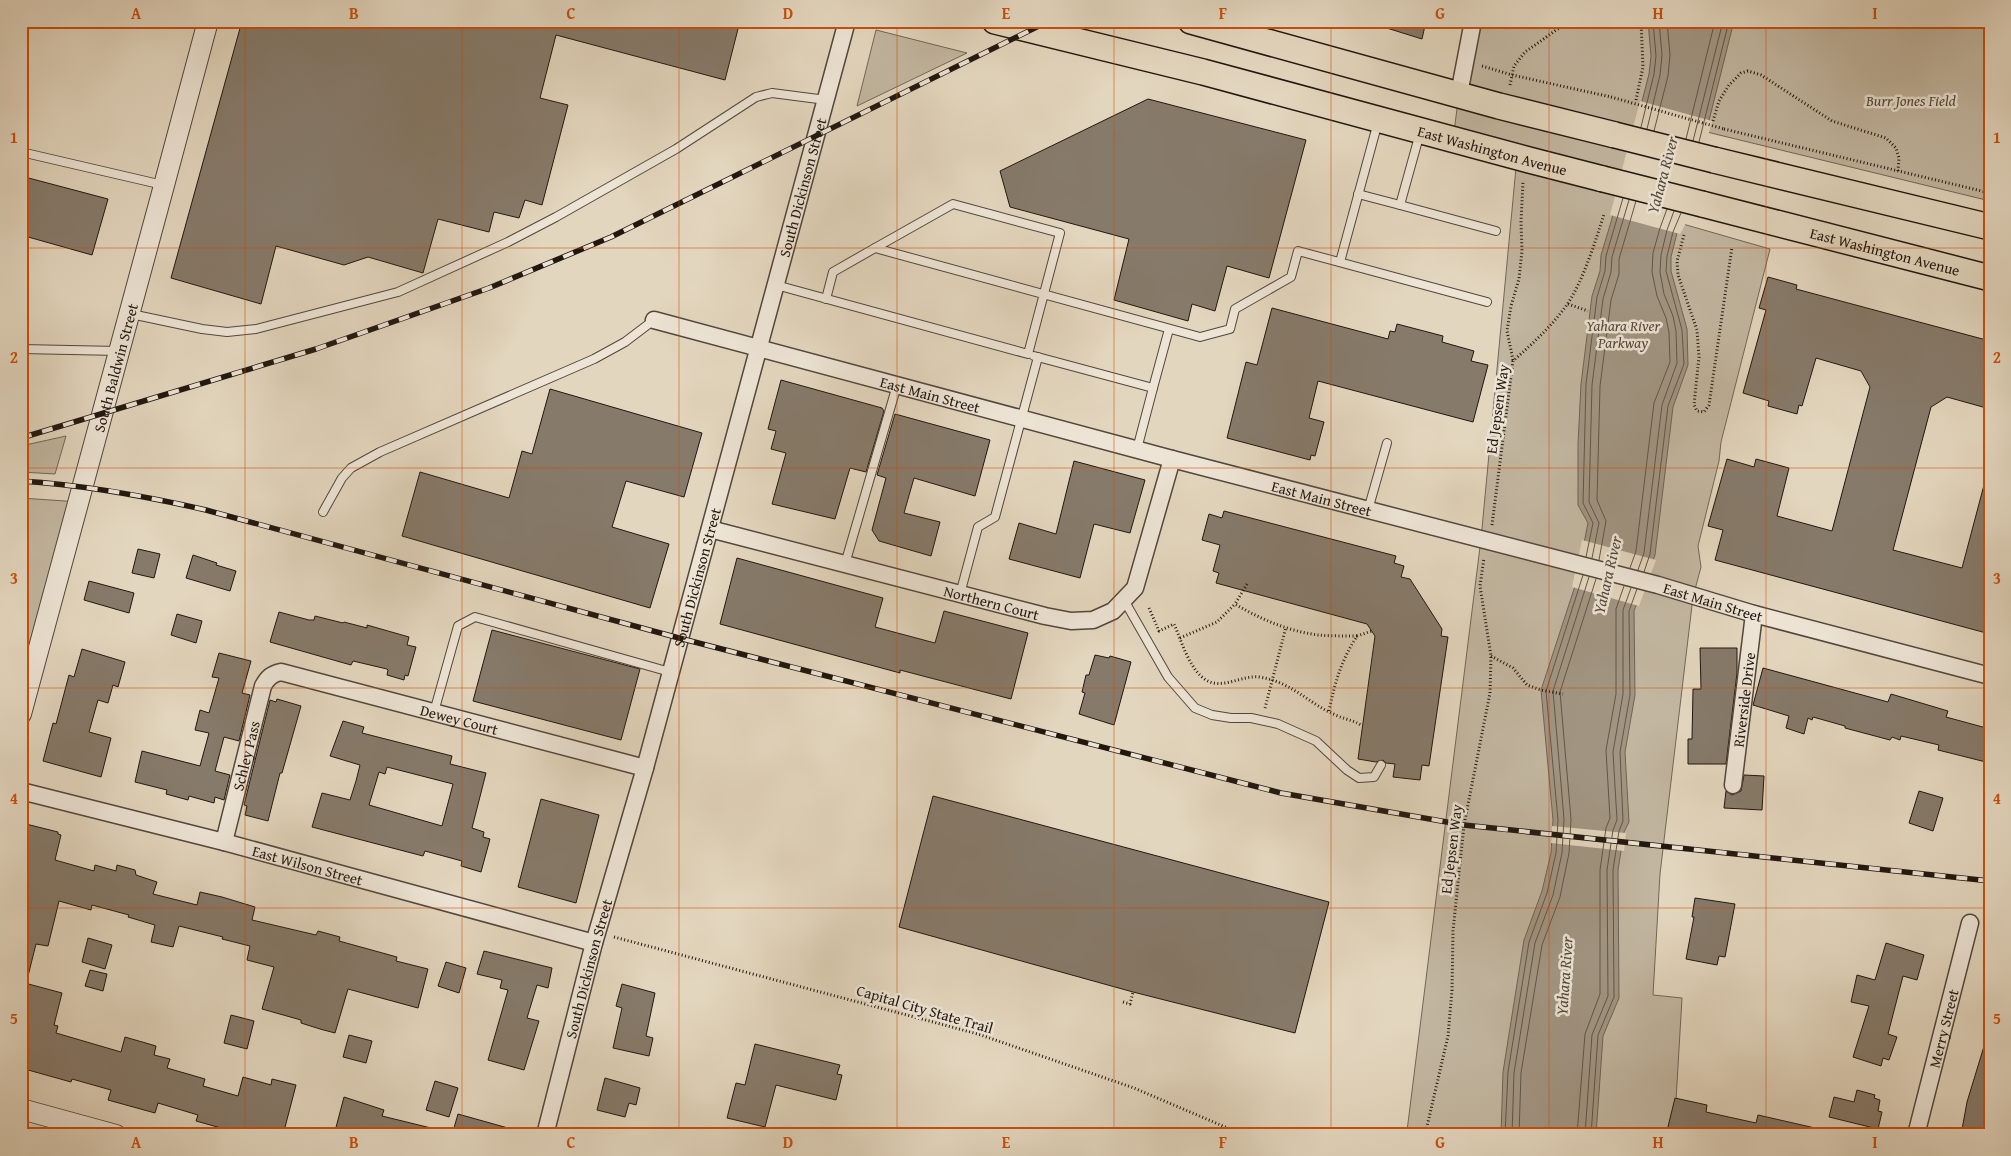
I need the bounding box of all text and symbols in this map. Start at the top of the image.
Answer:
text: A [131,1,142,25]
text: B [349,1,359,25]
text: C [566,1,576,25]
text: D [783,1,793,25]
text: E [1002,1,1011,25]
text: F [1219,1,1227,25]
text: G [1435,1,1445,25]
text: H [1652,1,1664,25]
text: I [1872,1,1878,25]
park label: Burr Jones Field [1865,90,1956,111]
street label: South Dickinson Street [773,115,831,259]
street label: East Washington Avenue [1415,120,1570,180]
text: 1 [10,125,18,149]
text: 1 [1993,125,2001,149]
water label: Yahara River [1640,133,1684,216]
street label: East Washington Avenue [1808,222,1962,280]
street label: South Baldwin Street [88,300,143,434]
park label: Yahara River Parkway [1586,315,1661,353]
text: 2 [10,345,18,369]
text: 2 [1993,345,2001,369]
street label: Ed Jepsen Way [1480,362,1514,455]
street label: East Main Street [878,371,983,418]
street label: East Main Street [1269,475,1375,521]
street label: South Dickinson Street [668,505,726,649]
water label: Yahara River [1586,533,1628,616]
text: 3 [10,566,18,590]
text: 3 [1993,566,2001,590]
street label: East Main Street [1661,577,1766,627]
street label: Northern Court [942,580,1042,625]
street label: Riverside Drive [1727,651,1760,748]
street label: Dewey Court [418,699,501,740]
street label: Schley Pass [227,718,264,793]
text: 4 [10,786,18,810]
text: 4 [1993,786,2001,810]
street label: Ed Jepsen Way [1435,802,1467,895]
street label: East Wilson Street [250,840,366,890]
street label: South Dickinson Street [560,896,617,1040]
water label: Yahara River [1549,935,1579,1016]
street label: Capital City State Trail [854,979,996,1039]
street label: Merry Street [1923,986,1963,1070]
text: 5 [10,1006,18,1030]
text: 5 [1993,1006,2001,1030]
text: A [131,1130,142,1154]
text: B [349,1130,359,1154]
text: C [566,1130,576,1154]
text: D [783,1130,793,1154]
text: E [1002,1130,1011,1154]
text: F [1219,1130,1227,1154]
text: G [1435,1130,1445,1154]
text: H [1652,1130,1664,1154]
text: I [1872,1130,1878,1154]

